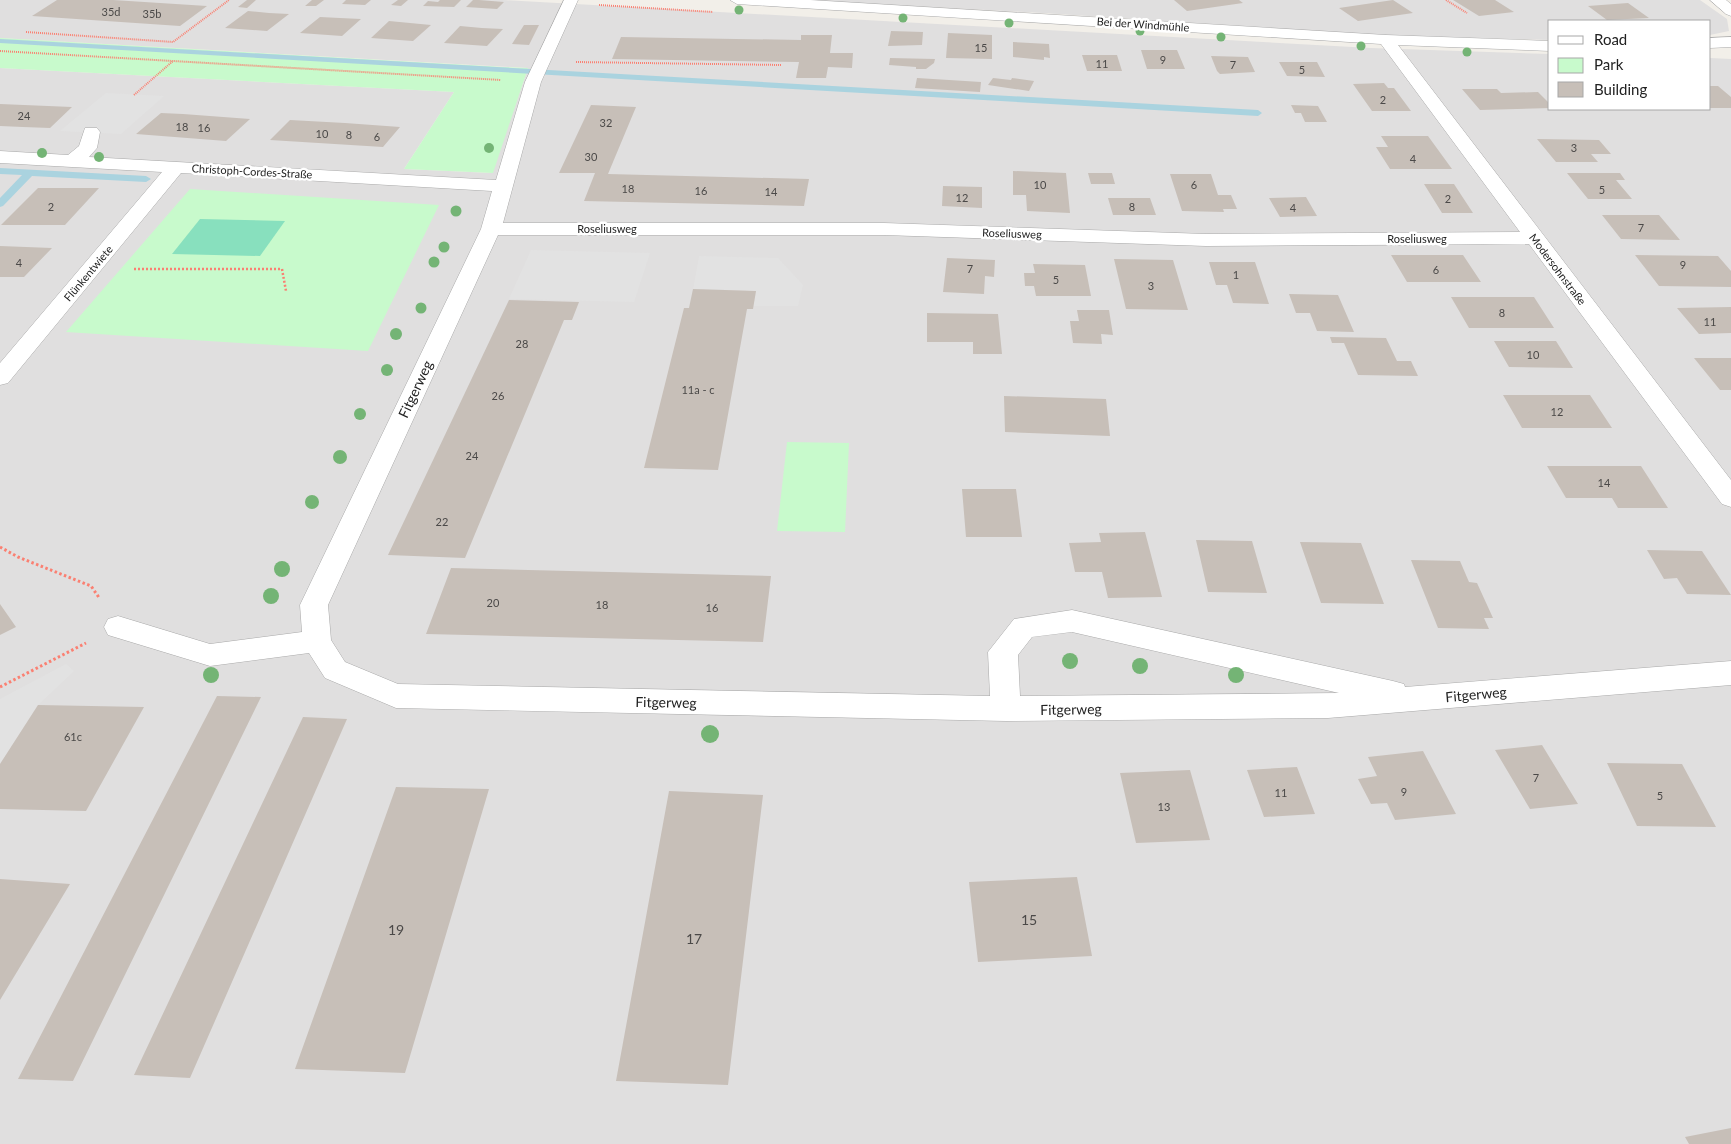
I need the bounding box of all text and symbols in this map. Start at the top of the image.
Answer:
house number: 35d [102,5,120,18]
house number: 35b [143,7,161,20]
street label: Bei der Windmühle [1096,14,1190,34]
legend [1548,20,1711,110]
text: Road [1594,30,1627,48]
house number: 15 [975,41,987,54]
house number: 9 [1160,53,1166,66]
text: Park [1594,55,1624,73]
house number: 11 [1096,57,1108,70]
house number: 7 [1230,58,1236,71]
house number: 5 [1299,63,1305,76]
text: Building [1594,80,1647,98]
house number: 2 [1380,93,1386,106]
house number: 24 [18,109,31,122]
house number: 32 [600,116,612,129]
house number: 18 [176,120,188,133]
house number: 16 [198,121,210,134]
house number: 10 [316,127,329,140]
house number: 8 [346,128,352,141]
house number: 6 [374,130,380,143]
house number: 3 [1571,141,1577,154]
house number: 30 [585,150,598,163]
house number: 4 [1410,152,1417,165]
street label: Christoph-Cordes-Straße [191,161,313,181]
house number: 10 [1034,178,1047,191]
house number: 6 [1191,178,1197,191]
house number: 18 [622,182,634,195]
house number: 5 [1599,183,1605,196]
house number: 16 [695,184,707,197]
house number: 14 [765,185,778,198]
house number: 12 [956,191,968,204]
house number: 2 [1445,192,1451,205]
house number: 2 [48,200,54,213]
house number: 8 [1129,200,1135,213]
house number: 4 [1290,201,1297,214]
house number: 7 [1638,221,1644,234]
street label: Roseliusweg [577,222,637,235]
street label: Roseliusweg [982,225,1042,241]
street label: Modersohnstraße [1527,231,1589,307]
street label: Roseliusweg [1387,232,1447,245]
street label: Flünkentwiete [61,242,115,304]
house number: 4 [16,256,23,269]
house number: 9 [1680,258,1686,271]
house number: 7 [967,262,973,275]
house number: 6 [1433,263,1439,276]
house number: 1 [1233,268,1239,281]
house number: 5 [1053,273,1059,286]
house number: 3 [1148,279,1154,292]
house number: 8 [1499,306,1505,319]
house number: 11 [1704,315,1716,328]
house number: 28 [516,337,528,350]
house number: 10 [1527,348,1540,361]
street label: Fitgerweg [394,358,436,420]
house number: 11a - c [681,383,715,396]
house number: 26 [492,389,504,402]
house number: 12 [1551,405,1563,418]
house number: 24 [466,449,479,462]
house number: 14 [1598,476,1611,489]
house number: 22 [436,515,448,528]
house number: 20 [487,596,500,609]
house number: 18 [596,598,608,611]
house number: 16 [706,601,718,614]
street label: Fitgerweg [1445,683,1507,705]
street label: Fitgerweg [635,693,697,711]
street label: Fitgerweg [1040,700,1102,718]
house number: 61c [64,730,82,743]
house number: 7 [1533,771,1539,784]
house number: 9 [1401,785,1407,798]
house number: 11 [1275,786,1287,799]
house number: 5 [1657,789,1663,802]
house number: 13 [1158,800,1170,813]
house number: 15 [1021,911,1037,928]
house number: 19 [388,921,404,938]
house number: 17 [686,930,702,947]

